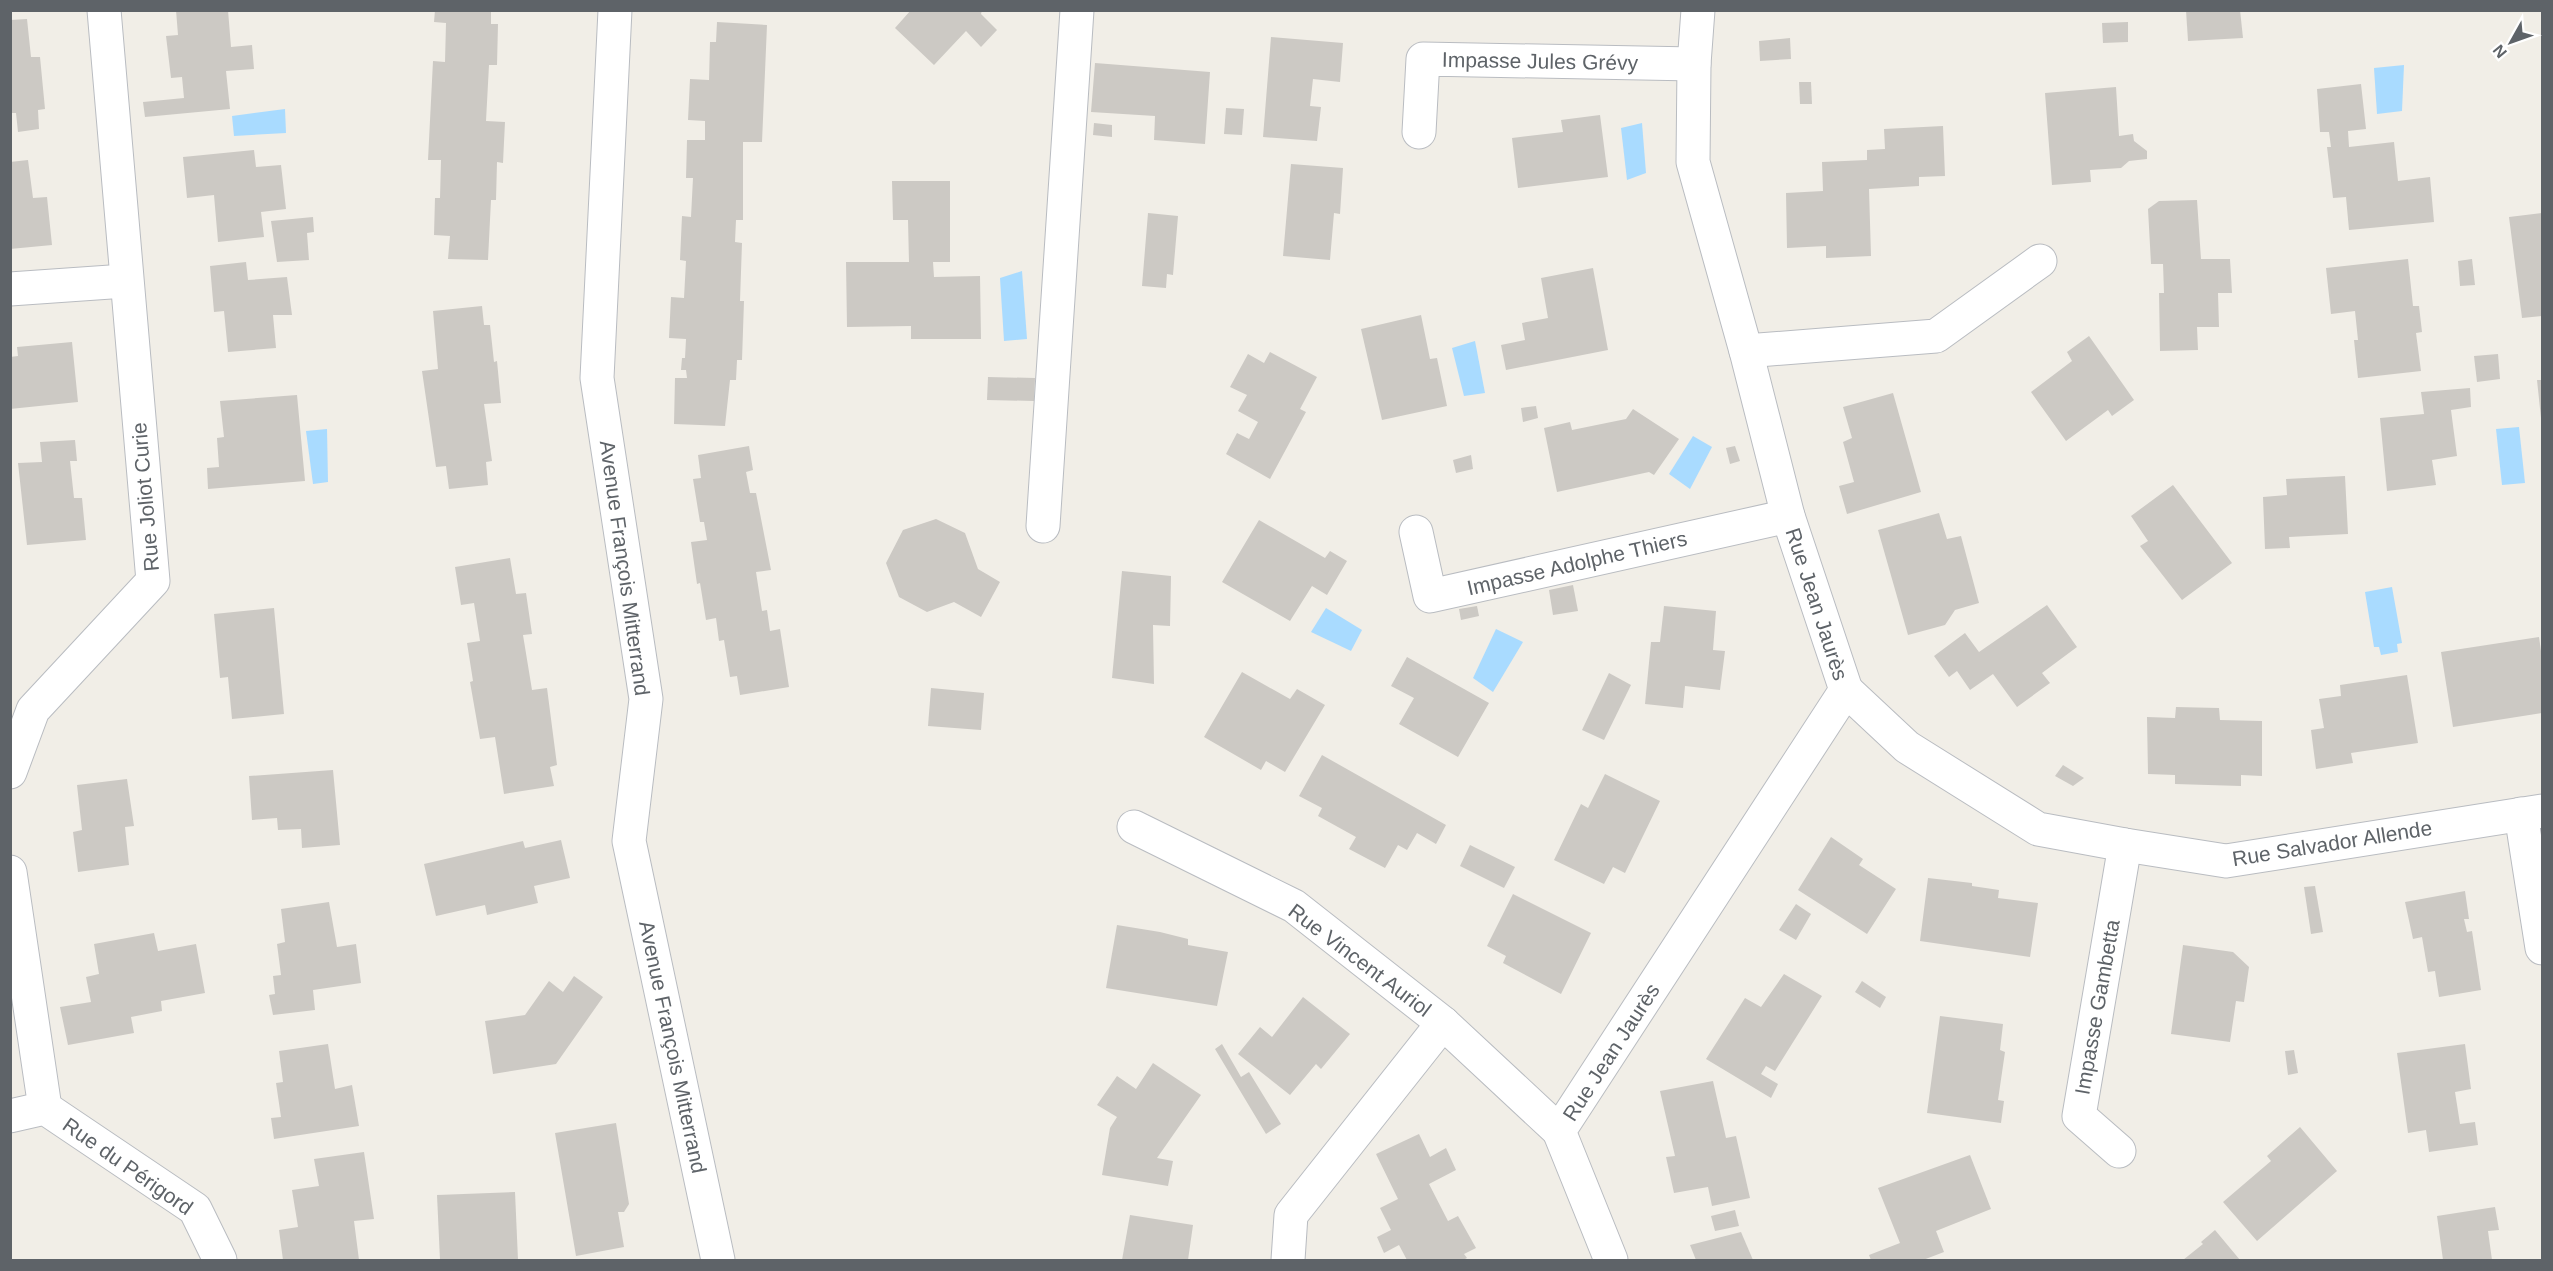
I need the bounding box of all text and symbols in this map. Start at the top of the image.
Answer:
north arrow [2481,12,2541,72]
text: N [2490,41,2510,61]
street label: Impasse Jules Grévy [1442,48,1639,74]
street label: Rue Joliot Curie [127,422,163,572]
street label: Avenue François Mitterrand [596,439,654,697]
street label: Rue Jean Jaurès [1782,525,1852,683]
street label: Impasse Adolphe Thiers [1465,526,1689,600]
street label: Rue Salvador Allende [2230,816,2434,870]
street label: Rue Vincent Auriol [1284,899,1436,1021]
street label: Impasse Gambetta [2070,917,2124,1096]
street label: Avenue François Mitterrand [635,919,711,1175]
street label: Rue Jean Jaurès [1558,979,1664,1125]
street label: Rue du Périgord [59,1113,197,1219]

